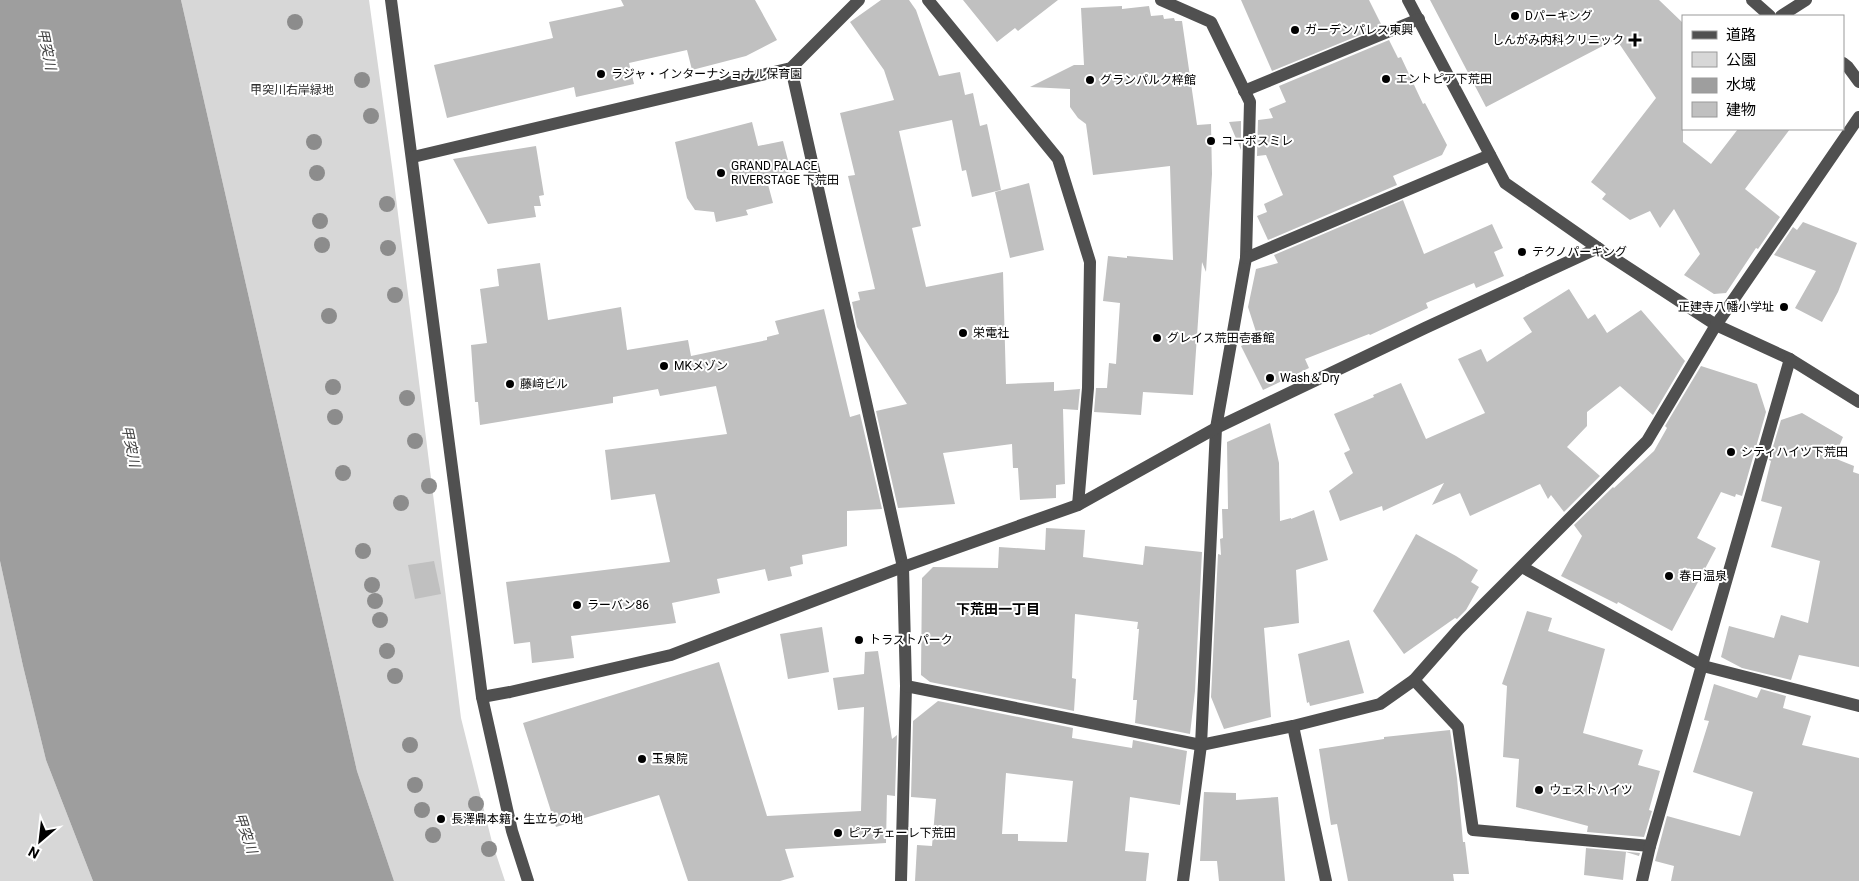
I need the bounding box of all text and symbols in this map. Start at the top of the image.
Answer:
place label: Dパーキング [1525,9,1593,23]
marker: Dパーキング [1509,10,1521,22]
legend [1682,15,1844,130]
place label: ガーデンパレス東興 [1305,23,1413,37]
marker: ガーデンパレス東興 [1289,24,1301,36]
text: 道路 [1726,26,1756,44]
water label: 甲突川 [35,27,60,73]
place label: しんがみ内科クリニック [1492,33,1624,47]
marker: しんがみ内科クリニック [1628,33,1642,47]
text: 公園 [1726,51,1756,69]
place label: ラジャ・インターナショナル保育園 [611,67,802,81]
marker: ラジャ・インターナショナル保育園 [595,68,607,80]
place label: エントピア下荒田 [1396,72,1492,86]
place label: グランパルク梓館 [1100,73,1196,87]
marker: エントピア下荒田 [1380,73,1392,85]
marker: グランパルク梓館 [1084,74,1096,86]
text: 水域 [1726,76,1756,94]
park label: 甲突川右岸緑地 [250,83,334,97]
text: 建物 [1726,101,1756,119]
place label: コーポスミレ [1221,134,1293,148]
marker: コーポスミレ [1205,135,1217,147]
place label: GRAND PALACE RIVERSTAGE 下荒田 [731,159,839,187]
marker: GRAND PALACE RIVERSTAGE 下荒田 [715,167,727,179]
place label: テクノパーキング [1532,245,1627,259]
marker: テクノパーキング [1516,246,1528,258]
place label: 正建寺八幡小学址 [1678,300,1774,314]
marker: 正建寺八幡小学址 [1778,301,1790,313]
place label: 栄電社 [973,326,1009,340]
marker: 栄電社 [957,327,969,339]
place label: グレイス荒田壱番館 [1167,331,1275,345]
marker: グレイス荒田壱番館 [1151,332,1163,344]
place label: MKメゾン [674,359,728,373]
marker: MKメゾン [658,360,670,372]
place label: Wash＆Dry [1280,371,1340,385]
marker: Wash＆Dry [1264,372,1276,384]
place label: 藤﨑ビル [520,377,568,391]
marker: 藤﨑ビル [504,378,516,390]
water label: 甲突川 [119,424,144,470]
place label: シティハイツ下荒田 [1741,445,1848,459]
marker: シティハイツ下荒田 [1725,446,1737,458]
place label: 春日温泉 [1679,569,1727,583]
marker: 春日温泉 [1663,570,1675,582]
place label: ラーバン86 [587,598,649,612]
marker: ラーバン86 [571,599,583,611]
district label: 下荒田一丁目 [956,601,1040,617]
place label: トラストパーク [869,633,953,647]
marker: トラストパーク [853,634,865,646]
place label: 玉泉院 [652,752,688,766]
marker: 玉泉院 [636,753,648,765]
place label: ウェストハイツ [1549,783,1633,797]
marker: ウェストハイツ [1533,784,1545,796]
water label: 甲突川 [232,811,261,857]
place label: 長澤鼎本籍・生立ちの地 [451,812,583,826]
marker: 長澤鼎本籍・生立ちの地 [435,813,447,825]
north arrow [15,816,65,866]
place label: ピアチェーレ下荒田 [848,826,956,840]
marker: ピアチェーレ下荒田 [832,827,844,839]
text: N [26,843,42,862]

